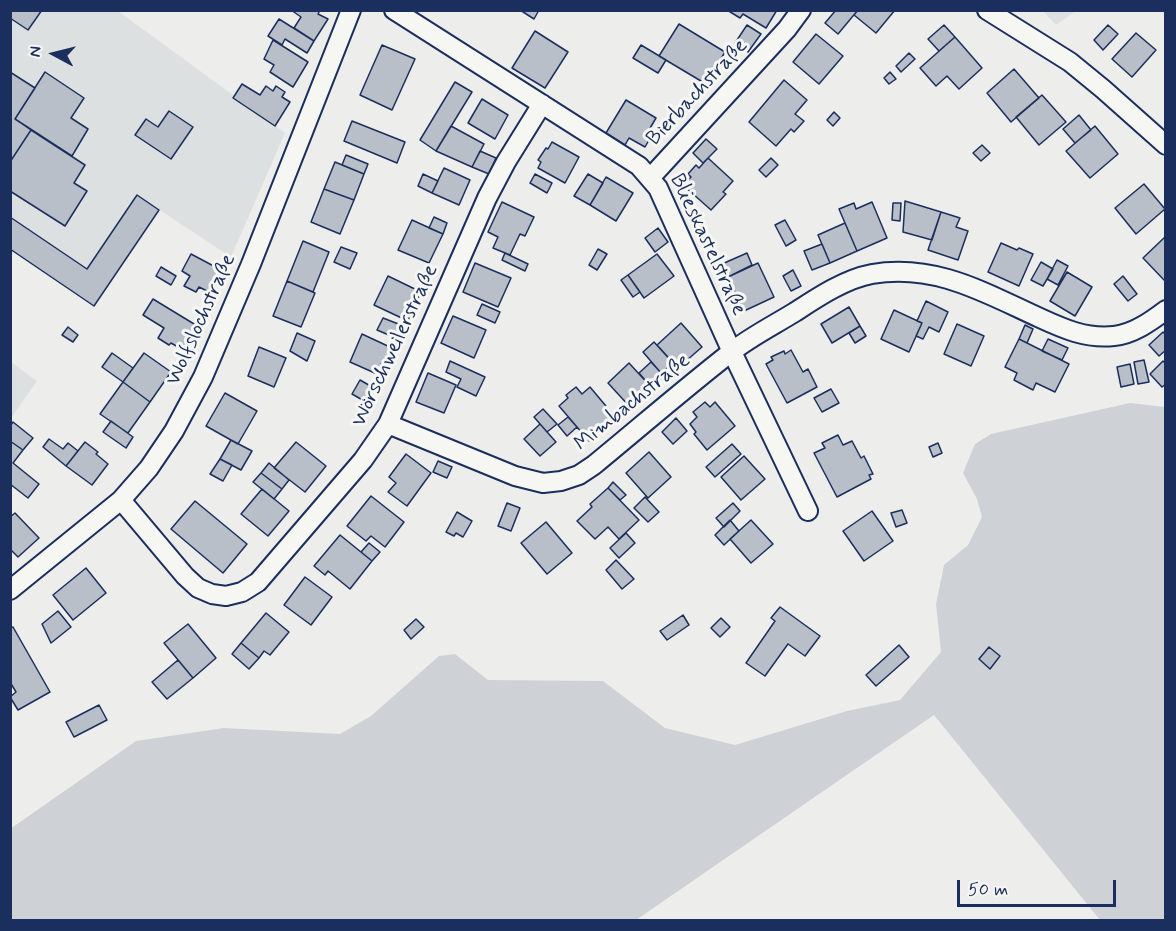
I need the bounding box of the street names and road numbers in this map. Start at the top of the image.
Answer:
street label: Bierbachstraße [642,34,754,152]
street label: Blieskastelstraße [663,170,751,320]
street label: Wolfslochstraße [162,250,242,390]
street label: Wörschweilerstraße [347,261,445,431]
street label: Mimbachstraße [570,349,696,457]

